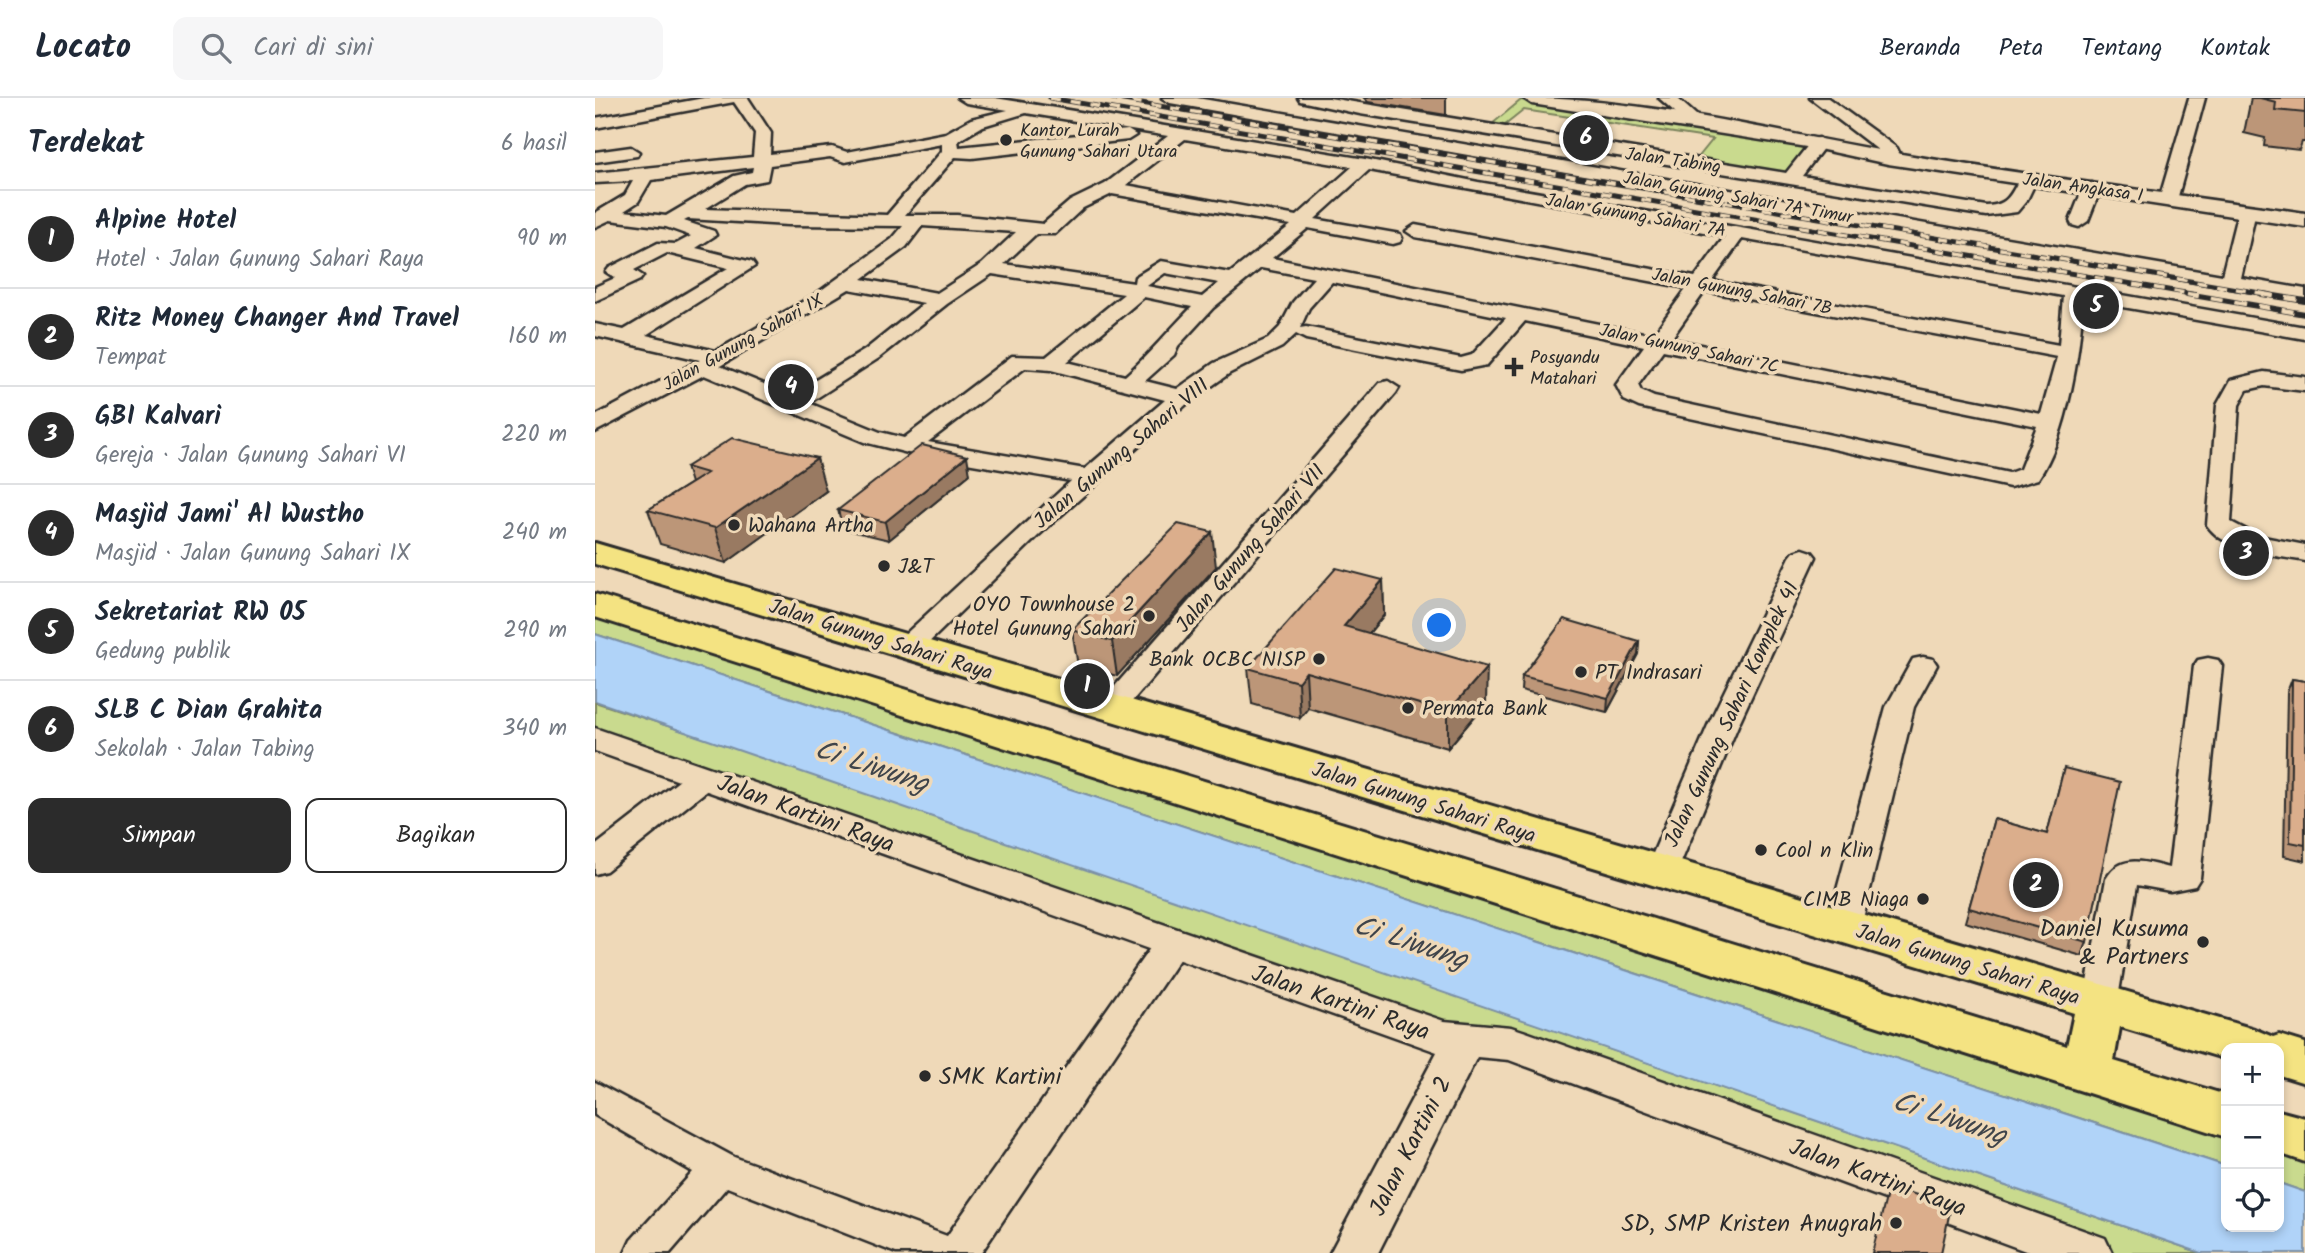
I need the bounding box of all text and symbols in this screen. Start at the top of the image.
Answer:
search box [173,17,663,80]
text: Locato [35,22,131,75]
text: Cari di sini [253,27,373,69]
icon: search [197,29,235,67]
text: Beranda [1879,29,1961,68]
text: Peta [1999,29,2043,68]
text: Tentang [2081,29,2162,68]
text: Kontak [2200,29,2270,68]
pin: 6 [1563,112,1609,164]
place label: Kantor Lurah Gunung Sahari Utara [1020,117,1177,167]
text: Terdekat [28,120,144,168]
text: 6 hasil [501,126,567,162]
marker: Kantor Lurah Gunung Sahari Utara [998,132,1014,148]
street label: Jalan Tabing [1623,140,1723,183]
street label: Jalan Gunung Sahari 7A Timur [1622,166,1854,228]
street label: Jalan Angkasa I [2021,166,2145,211]
street label: Jalan Gunung Sahari 7A [1544,189,1728,241]
text: Alpine Hotel [95,200,236,242]
text: 1 [48,221,54,257]
text: 90 m [517,221,567,257]
text: Hotel · Jalan Gunung Sahari Raya [95,242,424,278]
street label: Jalan Gunung Sahari 7B [1649,261,1834,324]
pin: 5 [2073,280,2119,332]
street label: Jalan Gunung Sahari IX [658,287,830,400]
text: Ritz Money Changer And Travel [95,298,459,340]
street label: Jalan Gunung Sahari 7C [1596,316,1781,383]
text: 2 [44,319,58,355]
text: 160 m [508,319,567,355]
text: Tempat [95,340,167,376]
place label: Posyandu Matahari [1530,344,1600,394]
marker: Posyandu Matahari [1504,357,1524,377]
pin: 4 [768,361,814,413]
street label: Jalan Gunung Sahari VIII [1027,370,1217,538]
text: GBI Kalvari [95,396,221,438]
text: 3 [45,417,57,453]
text: 220 m [501,417,567,453]
text: Gereja · Jalan Gunung Sahari VI [95,438,406,474]
street label: Jalan Gunung Sahari VII [1168,457,1334,641]
text: Masjid Jami' Al Wustho [95,494,364,536]
place label: Wahana Artha [748,510,874,543]
text: 4 [45,515,57,551]
text: 240 m [502,515,567,551]
marker: Wahana Artha [726,517,742,533]
pin: 3 [2223,527,2269,579]
text: Masjid · Jalan Gunung Sahari IX [95,536,411,572]
place label: J&T [898,551,936,584]
marker: J&T [876,558,892,574]
street label: Jalan Gunung Sahari Komplek 41 [1656,576,1809,853]
place label: OYO Townhouse 2 Hotel Gunung Sahari [952,589,1136,646]
street label: Jalan Gunung Sahari Raya [765,591,997,690]
text: Sekretariat RW 05 [95,592,306,634]
marker: OYO Townhouse 2 Hotel Gunung Sahari [1141,608,1157,624]
your location [1422,608,1456,642]
text: 5 [45,613,57,649]
text: 290 m [503,613,567,649]
text: Gedung publik [95,634,230,670]
place label: Bank OCBC NISP [1149,644,1306,677]
marker: Bank OCBC NISP [1311,651,1327,667]
place label: PT Indrasari [1595,657,1703,690]
pin: 1 [1064,660,1110,712]
marker: PT Indrasari [1573,664,1589,680]
text: SLB C Dian Grahita [95,690,322,732]
place label: Permata Bank [1422,693,1547,726]
marker: Permata Bank [1400,700,1416,716]
text: 6 [45,711,57,747]
text: 340 m [502,711,567,747]
water label: Ci Liwung [809,728,936,807]
text: Sekolah · Jalan Tabing [95,732,315,768]
street label: Jalan Gunung Sahari Raya [1308,754,1540,853]
street label: Jalan Kartini Raya [711,764,900,865]
button: Simpan [28,798,291,873]
button: Bagikan [305,798,567,873]
place label: Cool n Klin [1775,835,1874,868]
marker: Cool n Klin [1753,842,1769,858]
pin: 2 [2013,859,2059,911]
place label: CIMB Niaga [1803,884,1909,917]
marker: CIMB Niaga [1915,891,1931,907]
water label: Ci Liwung [1348,904,1475,983]
place label: Daniel Kusuma & Partners [2040,910,2189,977]
street label: Jalan Gunung Sahari Raya [1852,916,2084,1015]
marker: Daniel Kusuma & Partners [2195,934,2211,950]
street label: Jalan Kartini Raya [1246,955,1435,1052]
map controls [2221,1043,2284,1232]
button: + [2221,1043,2284,1106]
place label: SMK Kartini [939,1058,1063,1097]
marker: SMK Kartini [917,1068,933,1084]
street label: Jalan Kartini 2 [1359,1070,1463,1223]
water label: Ci Liwung [1887,1080,2014,1159]
button: − [2221,1106,2284,1169]
street label: Jalan Kartini Raya [1783,1128,1972,1229]
button: locate [2221,1169,2284,1232]
place label: SD, SMP Kristen Anugrah [1621,1205,1882,1244]
marker: SD, SMP Kristen Anugrah [1888,1215,1904,1231]

